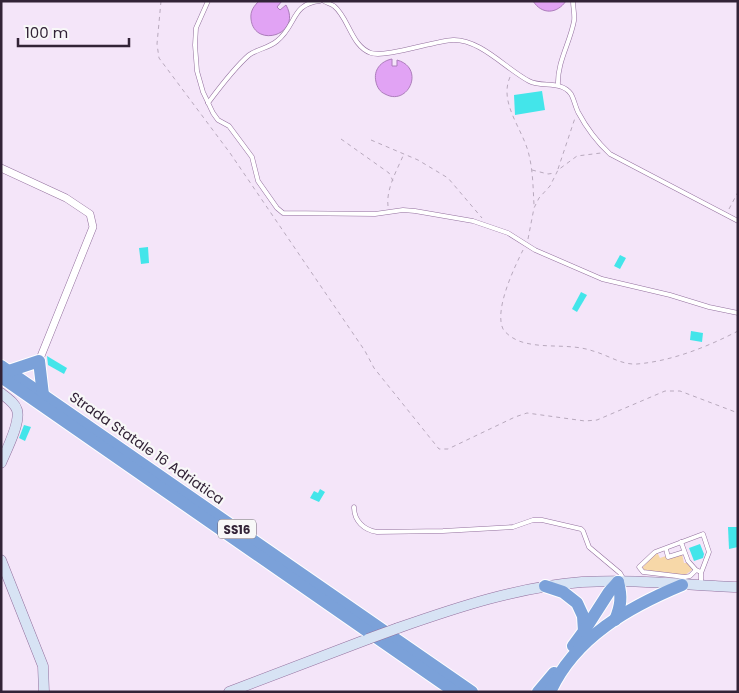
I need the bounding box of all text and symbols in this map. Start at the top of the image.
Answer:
scale bar [18,15,129,47]
text: 100 m [25,22,68,43]
street label: Strada Statale 16 Adriatica [66,387,228,509]
road number: SS16 [218,520,256,538]

